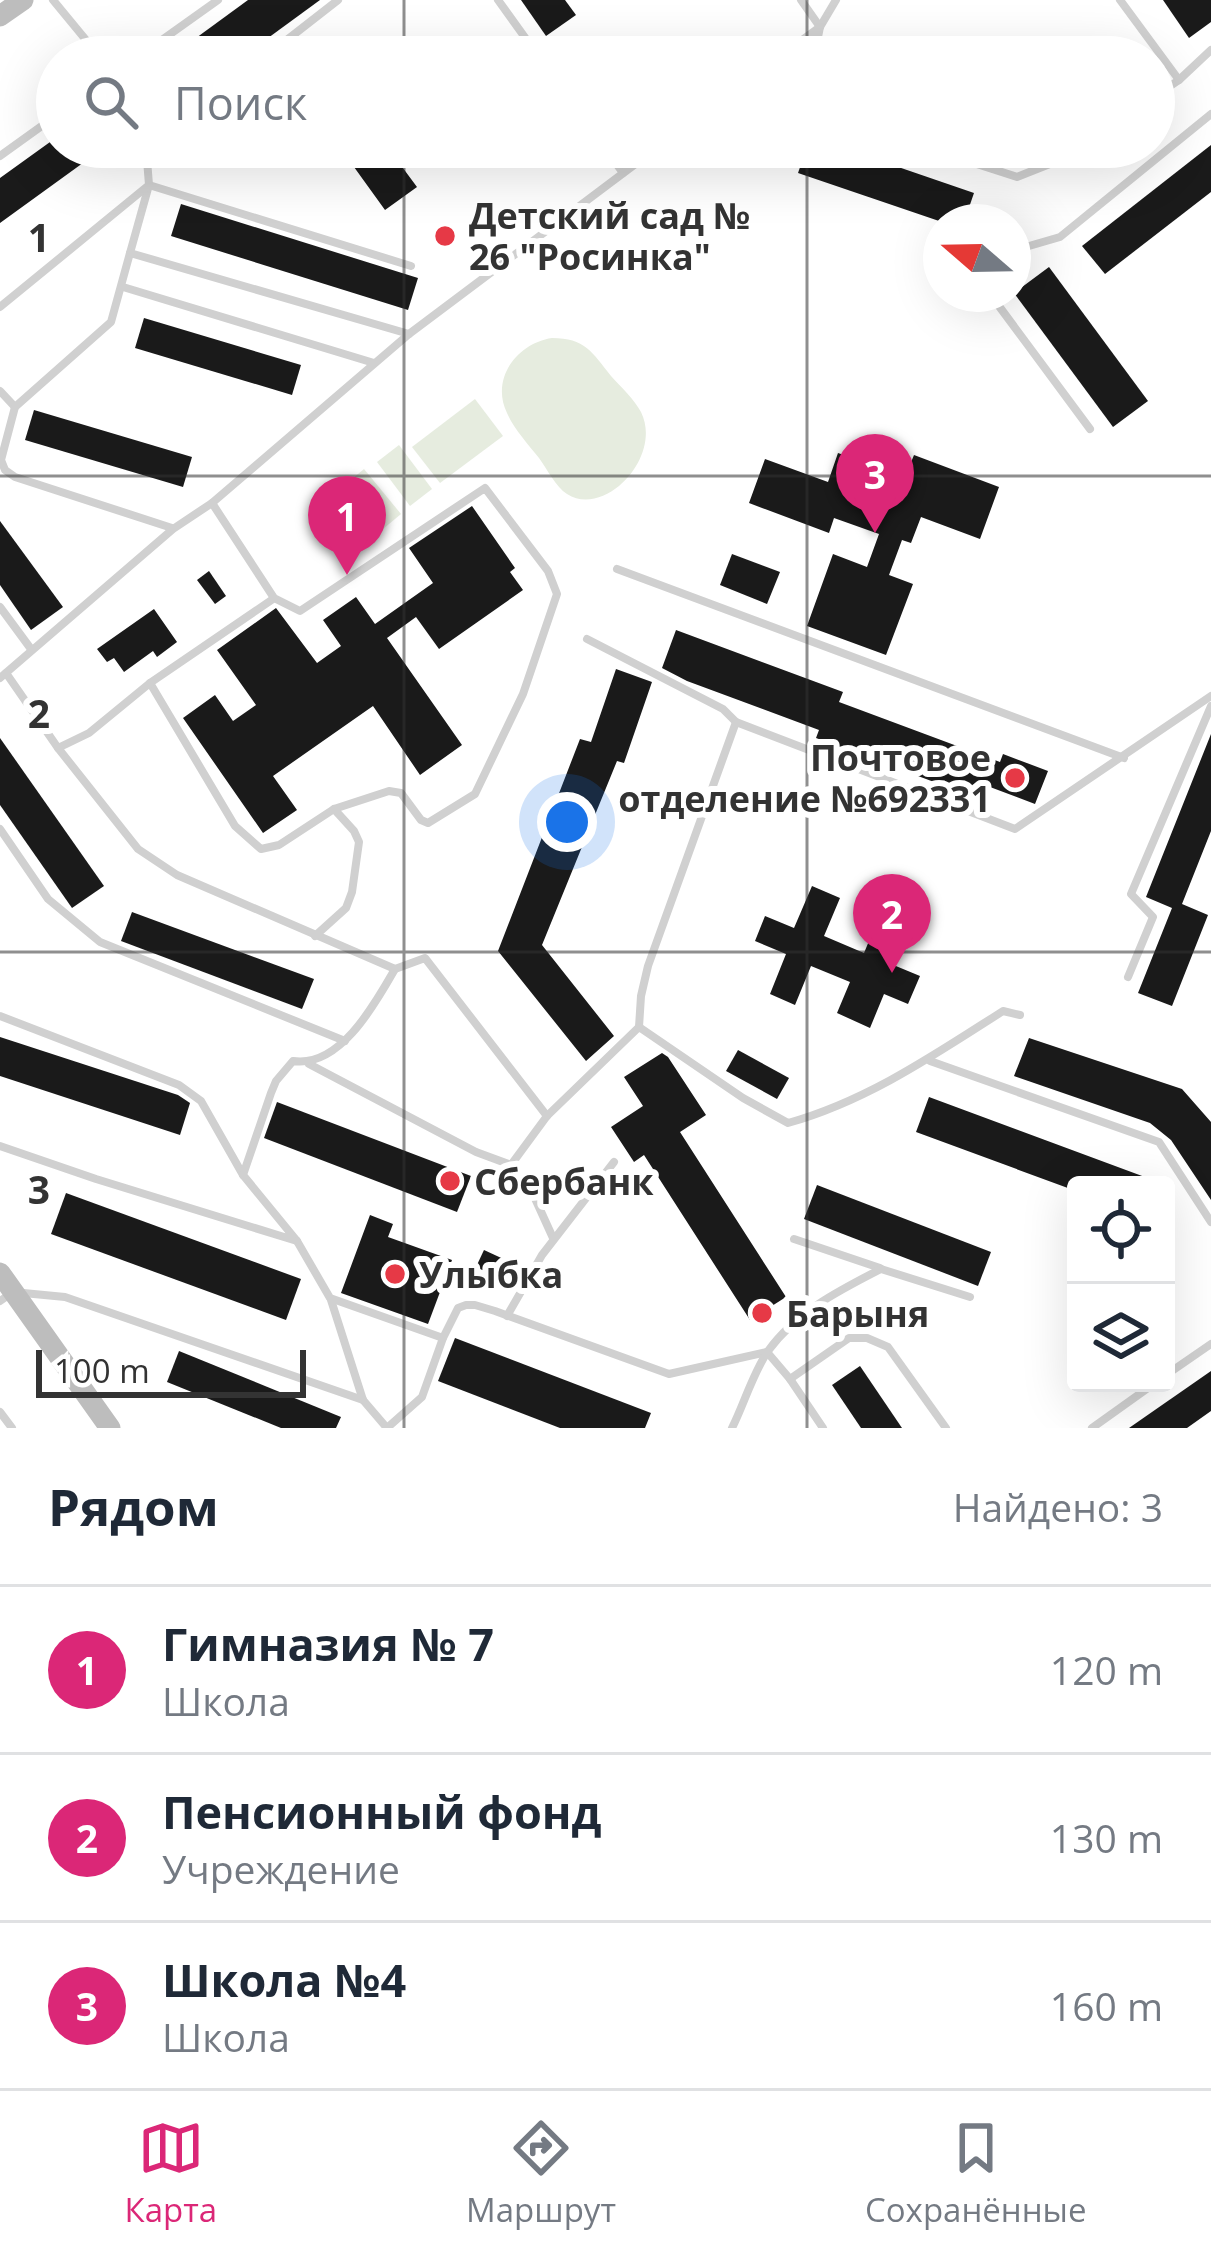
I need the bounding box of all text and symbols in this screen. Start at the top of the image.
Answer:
search box [36,36,1175,168]
icon: search [78,69,144,135]
text: Поиск [174,72,307,133]
place label: Детский сад № 26 "Росинка" [469,191,750,281]
north arrow [923,204,1031,312]
text: 1 [28,210,50,263]
marker: Детский сад № 26 "Росинка" [432,223,458,249]
pin: 3 [836,434,914,533]
pin: 1 [308,476,386,575]
text: 2 [28,686,50,739]
place label: Почтовое отделение №692331 [618,733,991,823]
marker: Почтовое отделение №692331 [1002,765,1028,791]
your location [537,792,597,852]
pin: 2 [853,874,931,973]
place label: Сбербанк [474,1157,654,1206]
text: 3 [28,1162,50,1215]
marker: Сбербанк [437,1168,463,1194]
map controls [1067,1176,1175,1392]
button: locate [1067,1176,1175,1284]
place label: Улыбка [419,1250,563,1299]
marker: Улыбка [382,1261,408,1287]
button: layers [1067,1284,1175,1392]
place label: Барыня [786,1289,929,1338]
marker: Барыня [749,1300,775,1326]
scale bar [36,1344,306,1397]
text: 100 m [54,1348,150,1393]
text: Рядом [48,1471,219,1541]
text: Найдено: 3 [953,1480,1163,1533]
text: Гимназия № 7 [162,1613,494,1674]
text: 1 [76,1643,98,1696]
text: 120 m [1050,1643,1163,1696]
text: Школа [162,1674,290,1727]
text: Пенсионный фонд [162,1781,601,1842]
text: 2 [76,1811,98,1864]
text: 130 m [1050,1811,1163,1864]
text: Учреждение [162,1842,400,1895]
text: Школа №4 [162,1949,406,2010]
text: 3 [76,1979,98,2032]
text: 160 m [1050,1979,1163,2032]
text: Школа [162,2010,290,2063]
tab: Карта [125,2115,217,2232]
tab: Маршрут [466,2115,616,2232]
tab: Сохранённые [865,2115,1086,2232]

